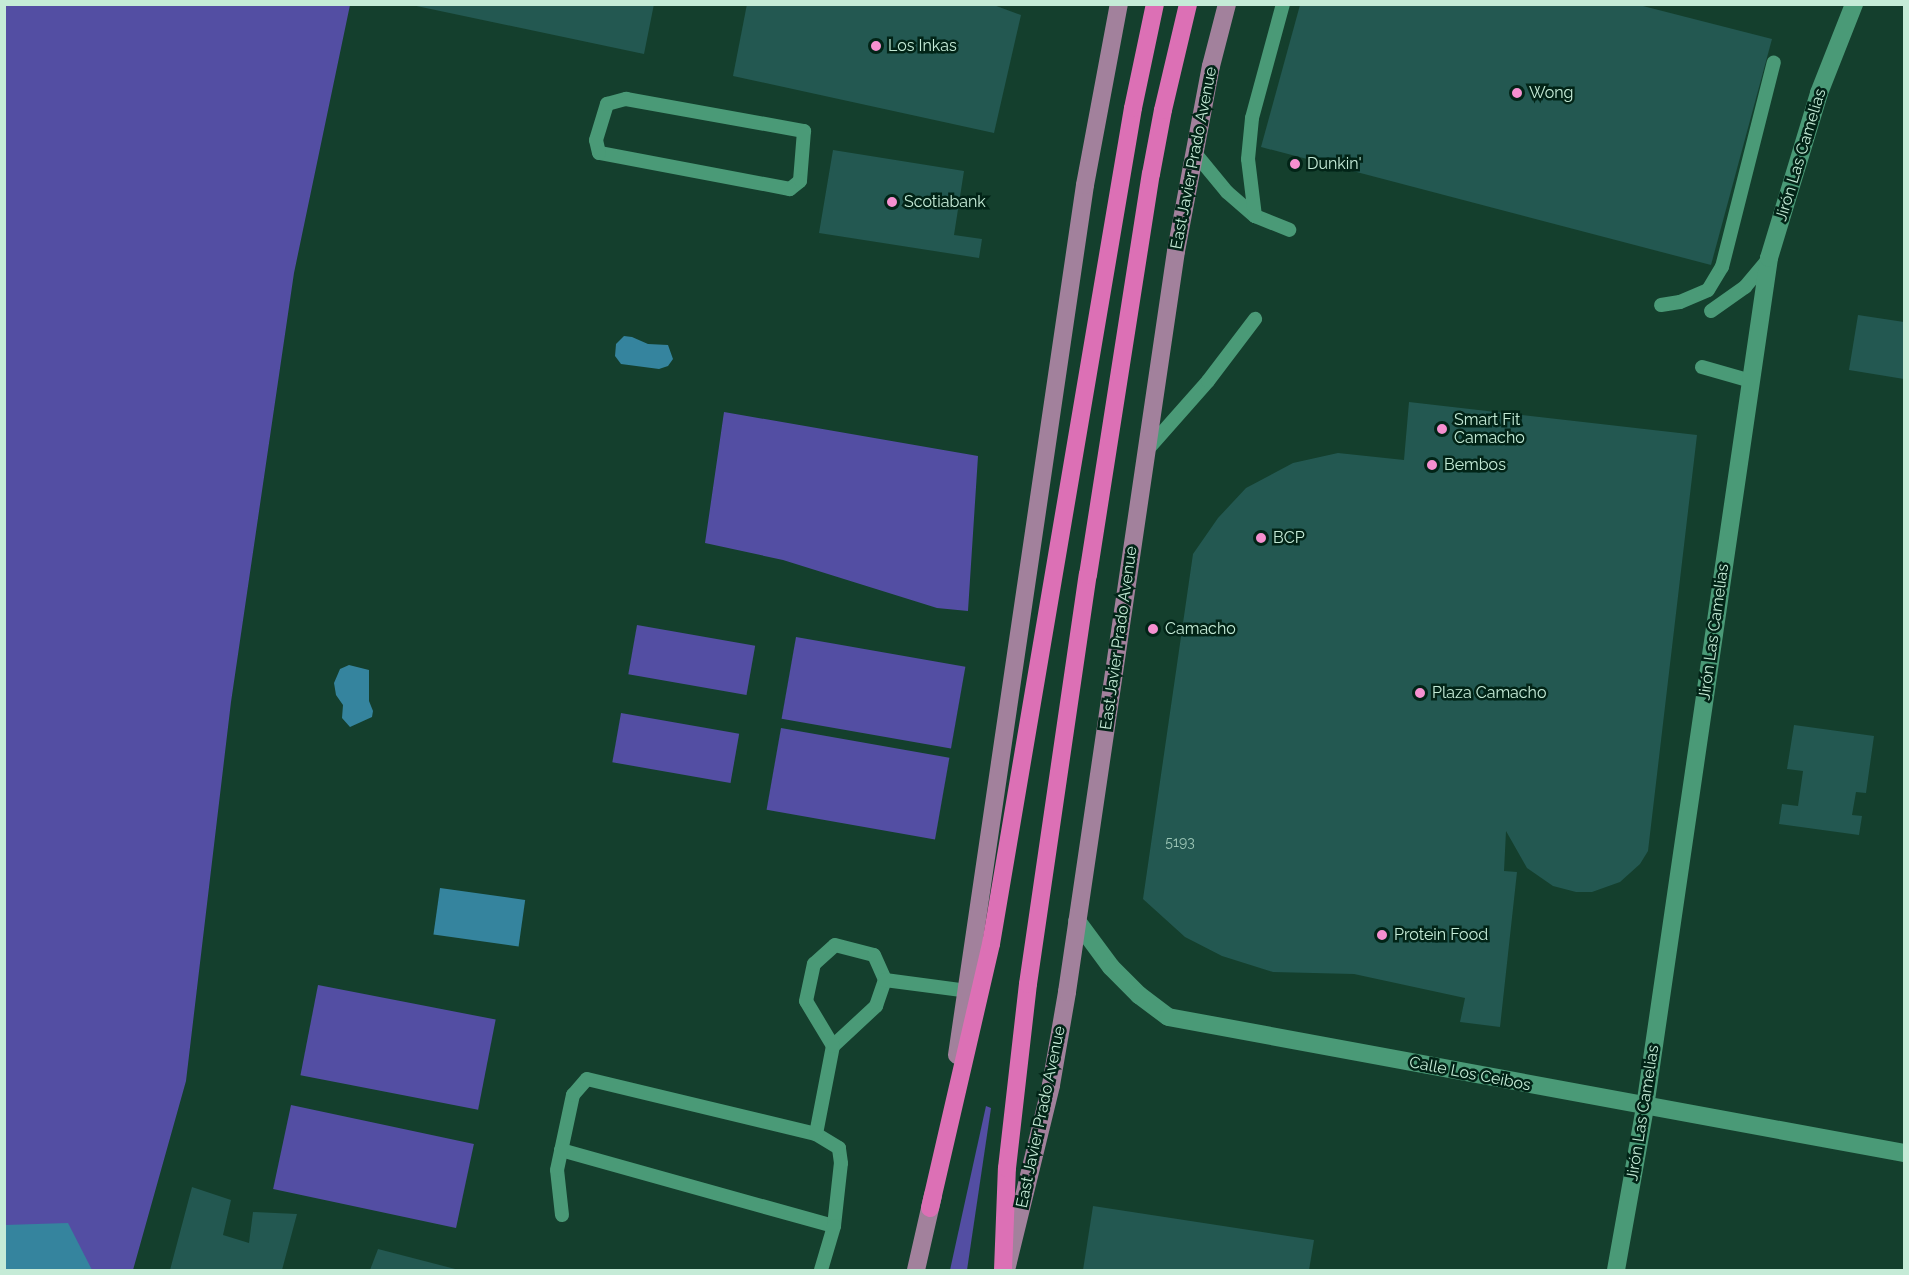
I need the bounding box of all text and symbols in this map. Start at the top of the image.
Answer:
place label: Los Inkas [888,36,957,56]
marker: Los Inkas [869,39,883,53]
street label: East Javier Prado Avenue [1167,65,1221,251]
place label: Wong [1529,83,1573,103]
marker: Wong [1510,86,1524,100]
street label: Jirón Las Camelias [1772,86,1830,224]
place label: Dunkin' [1307,154,1362,174]
marker: Dunkin' [1288,157,1302,171]
place label: Scotiabank [904,192,986,212]
marker: Scotiabank [885,195,899,209]
place label: Smart Fit Camacho [1454,410,1525,448]
marker: Smart Fit Camacho [1435,422,1449,436]
place label: Bembos [1444,455,1506,475]
marker: Bembos [1425,458,1439,472]
place label: BCP [1273,528,1305,548]
marker: BCP [1254,531,1268,545]
street label: East Javier Prado Avenue [1097,544,1141,732]
street label: Jirón Las Camelias [1695,563,1733,701]
place label: Camacho [1165,619,1236,639]
marker: Camacho [1146,622,1160,636]
place label: Plaza Camacho [1432,683,1546,703]
marker: Plaza Camacho [1413,686,1427,700]
house number: 5193 [1165,834,1195,850]
place label: Protein Food [1394,925,1488,945]
marker: Protein Food [1375,928,1389,942]
street label: East Javier Prado Avenue [1012,1024,1070,1210]
street label: Jirón Las Camelias [1623,1044,1663,1182]
street label: Calle Los Ceibos [1408,1053,1532,1095]

